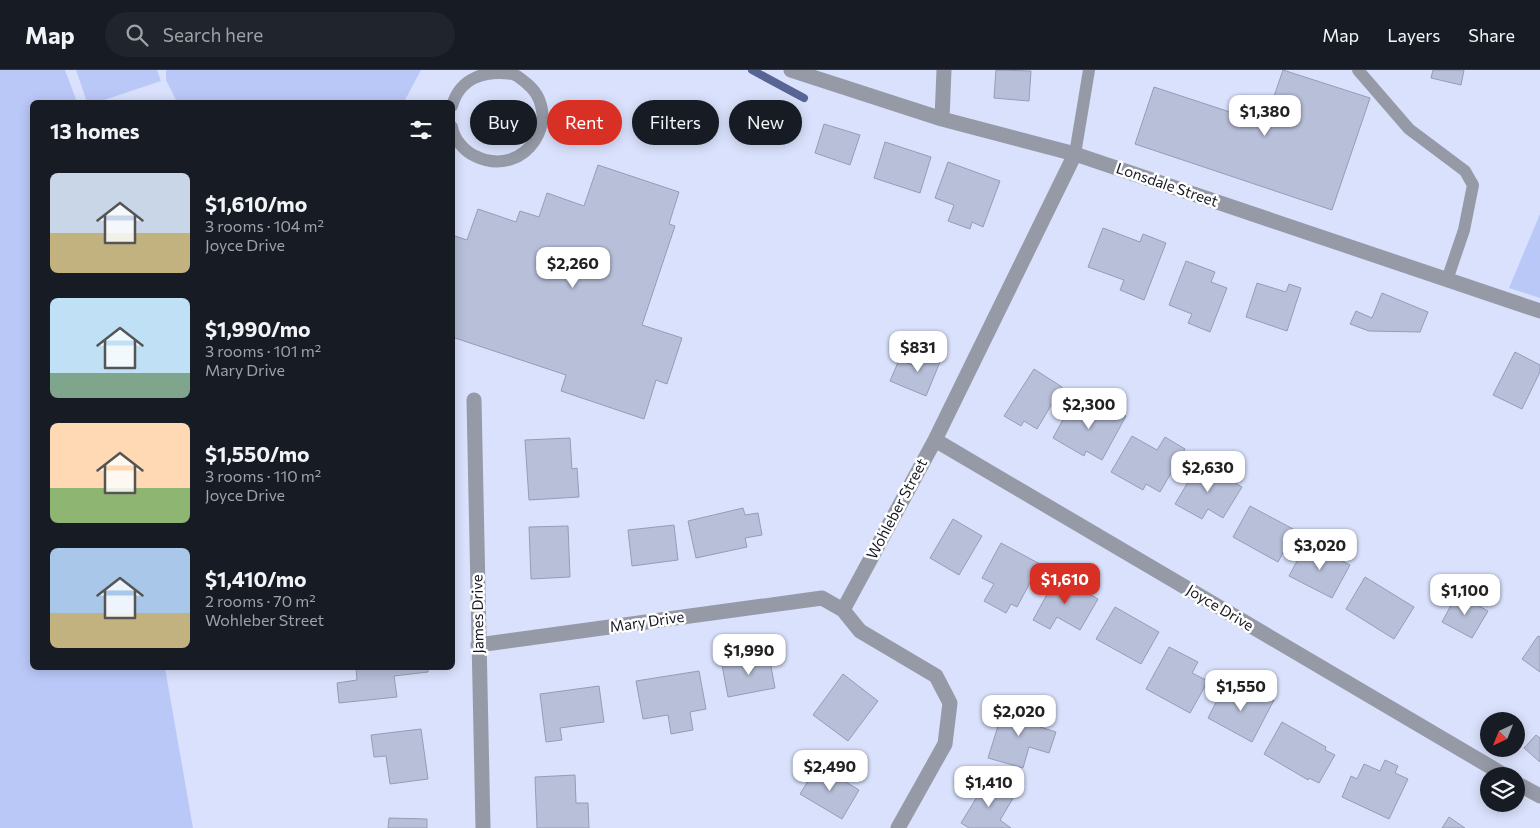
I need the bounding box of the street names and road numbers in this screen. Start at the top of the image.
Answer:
street label: Lonsdale Street [1114,158,1221,210]
street label: Wohleber Street [862,455,930,562]
street label: James Drive [467,574,487,654]
street label: Joyce Drive [1184,580,1257,634]
street label: Mary Drive [609,607,685,635]

